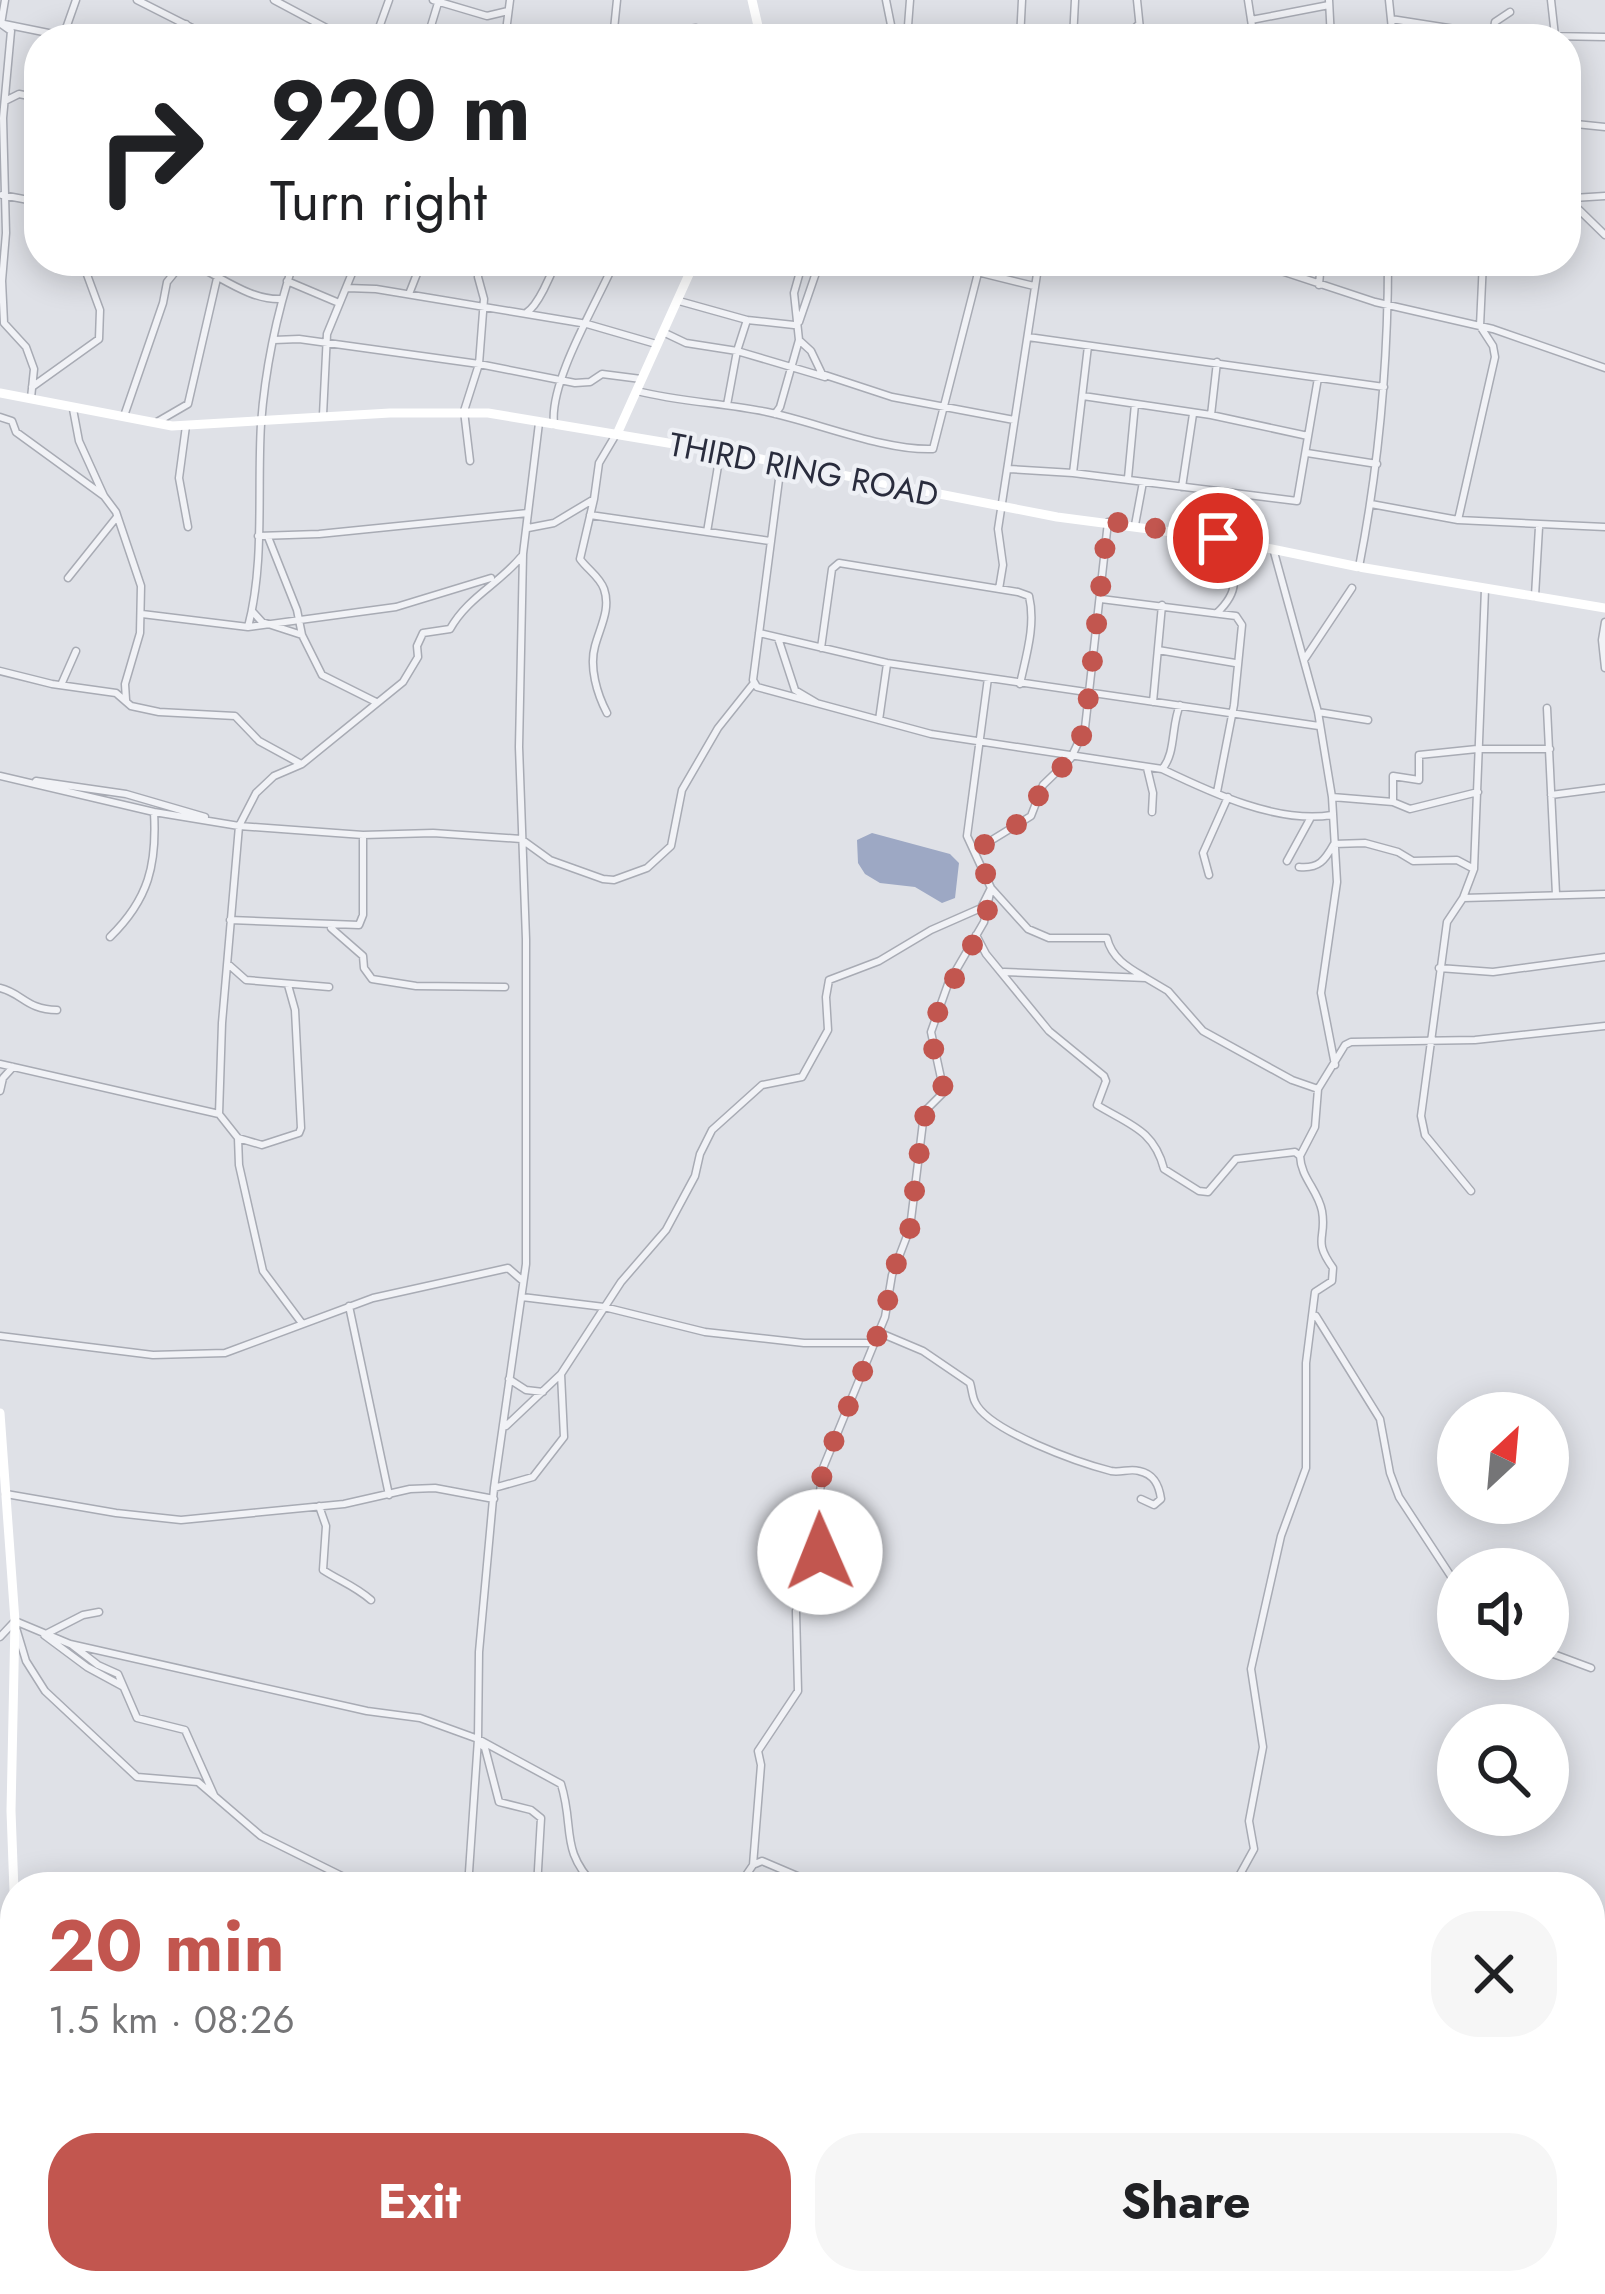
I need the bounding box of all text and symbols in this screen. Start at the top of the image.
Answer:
text: 920 m [270,50,531,172]
icon: right [72,72,228,228]
text: Turn right [270,162,487,240]
street label: THIRD RING ROAD [665,420,943,519]
pin [1167,487,1269,589]
icon: arrive [1185,505,1251,571]
north arrow [1437,1392,1569,1524]
map controls [1437,1392,1569,1836]
position arrow [757,1489,883,1615]
button: sound [1437,1548,1569,1680]
button: search [1437,1704,1569,1836]
text: 20 min [48,1894,285,1998]
button: close [1431,1911,1557,2037]
text: 1.5 km · 08:26 [48,1991,295,2048]
button: Exit [48,2133,791,2271]
button: Share [815,2133,1557,2271]

